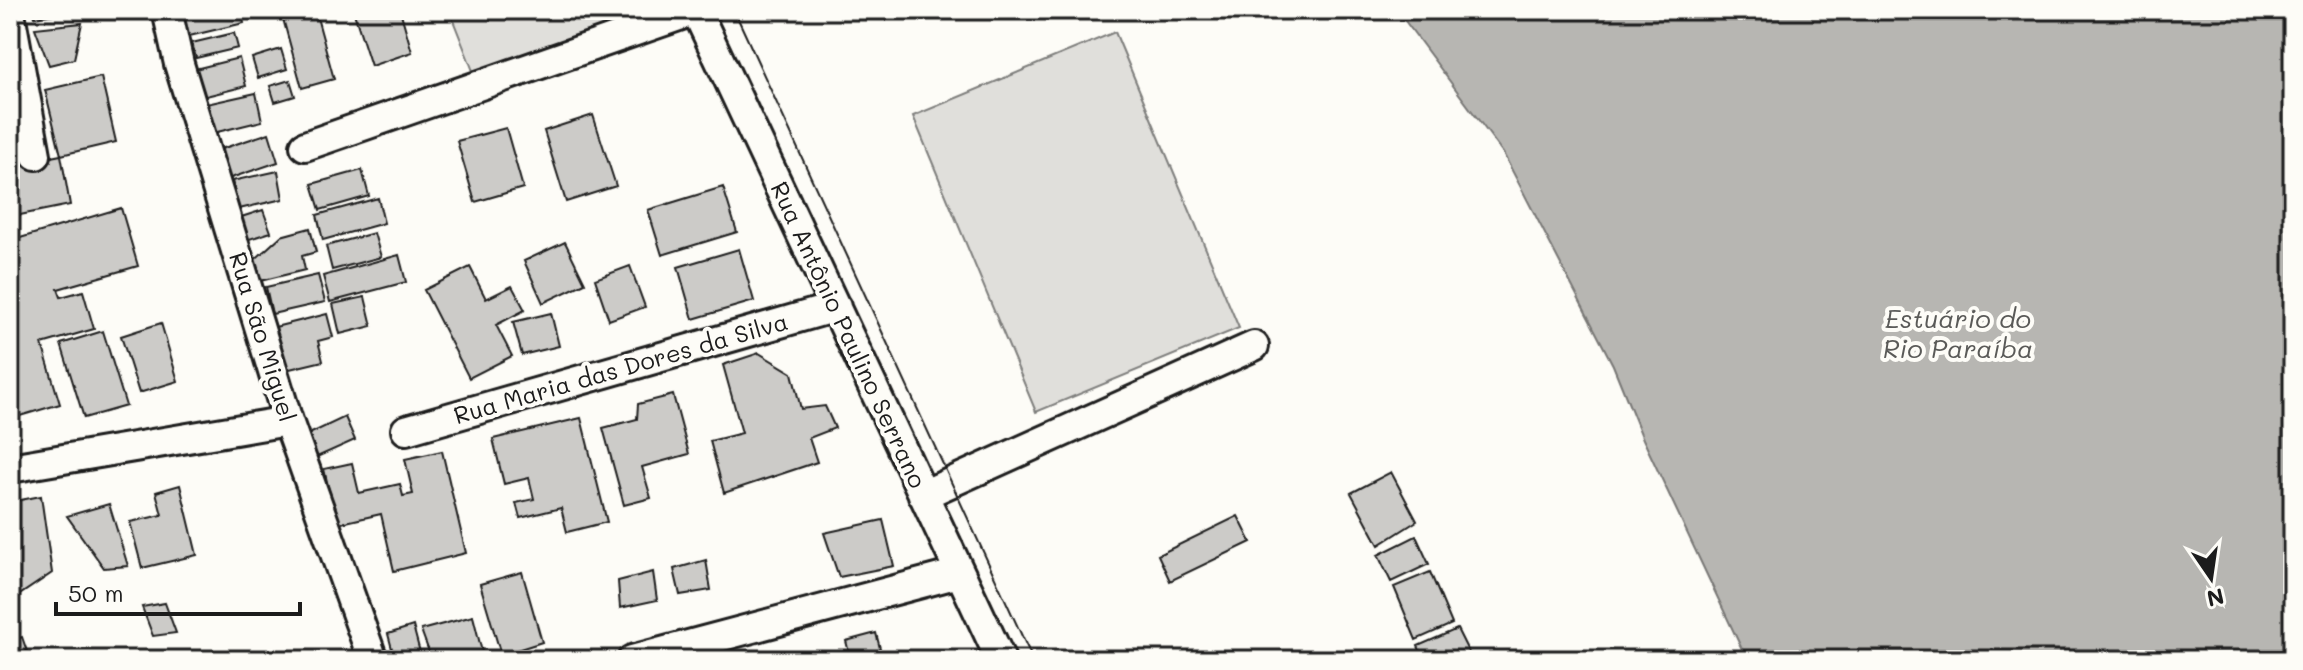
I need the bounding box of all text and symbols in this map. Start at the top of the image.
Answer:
street label: Rua Antônio Paulino Serrano [765,176,934,493]
street label: Rua São Miguel [223,248,304,425]
water label: Estuário do Rio Paraíba [1883,301,2033,365]
street label: Rua Maria das Dores da Silva [450,305,791,430]
north arrow [2171,538,2251,618]
scale bar [56,566,300,616]
text: 50 m [68,577,124,608]
text: N [2204,582,2227,614]

